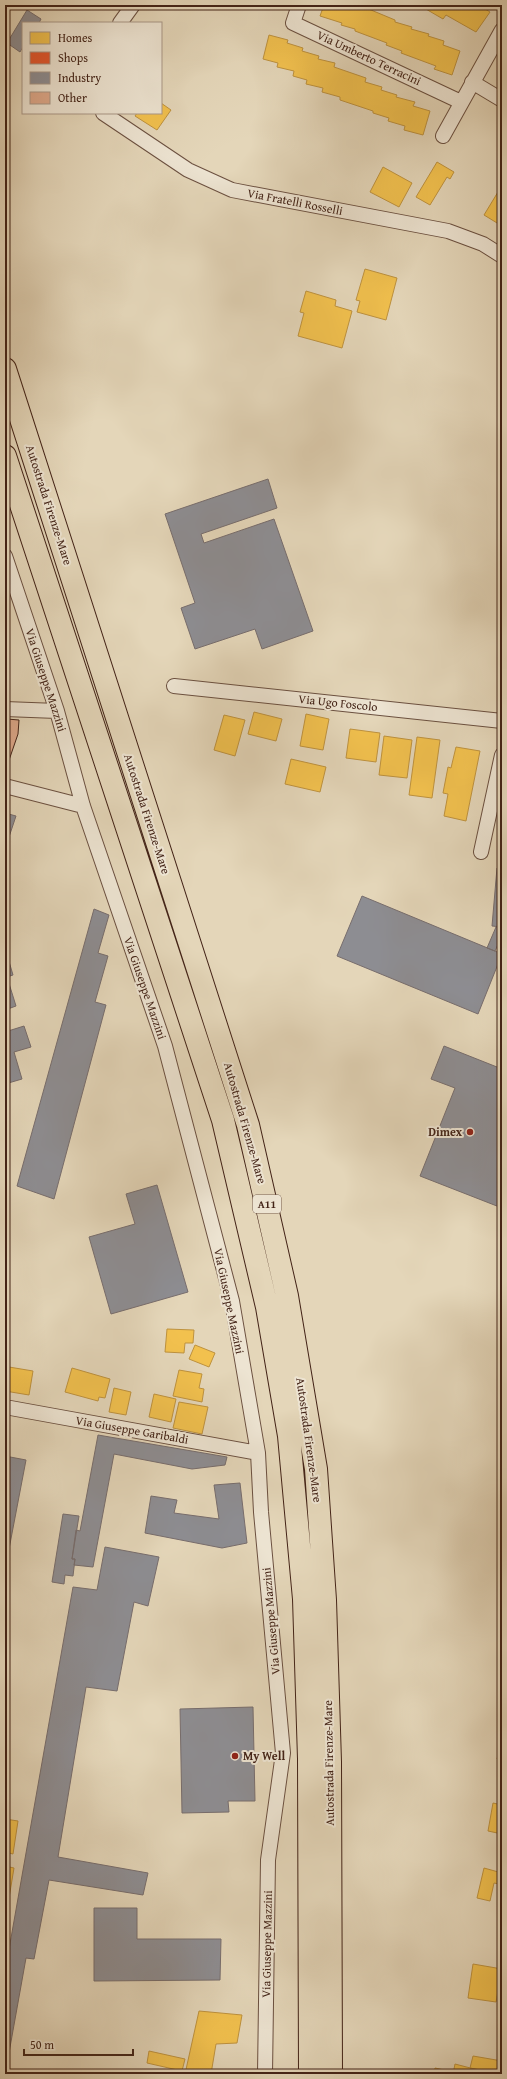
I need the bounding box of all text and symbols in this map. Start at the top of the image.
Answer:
legend [22,22,162,114]
street label: Via Umberto Terracini [314,26,425,89]
text: Homes [58,29,93,46]
text: Shops [58,49,88,66]
text: Industry [58,69,101,86]
text: Other [58,89,87,106]
street label: Via Fratelli Rosselli [246,184,345,219]
street label: Autostrada Firenze-Mare [22,442,77,568]
street label: Via Giuseppe Mazzini [22,626,71,734]
street label: Via Ugo Foscolo [298,690,378,715]
street label: Autostrada Firenze-Mare [120,751,175,877]
street label: Via Giuseppe Mazzini [120,934,171,1042]
street label: Autostrada Firenze-Mare [220,1060,271,1186]
place label: Dimex [428,1123,463,1140]
marker: Dimex [465,1127,475,1137]
road number: A11 [253,1195,281,1213]
street label: Via Giuseppe Mazzini [210,1247,249,1356]
street label: Autostrada Firenze-Mare [292,1377,327,1504]
street label: Via Giuseppe Garibaldi [74,1411,190,1448]
street label: Via Giuseppe Mazzini [257,1566,284,1675]
street label: Autostrada Firenze-Mare [319,1700,338,1826]
place label: My Well [243,1747,285,1764]
marker: My Well [230,1751,240,1761]
street label: Via Giuseppe Mazzini [257,1889,276,1998]
scale bar [24,2031,133,2057]
text: 50 m [30,2036,54,2053]

